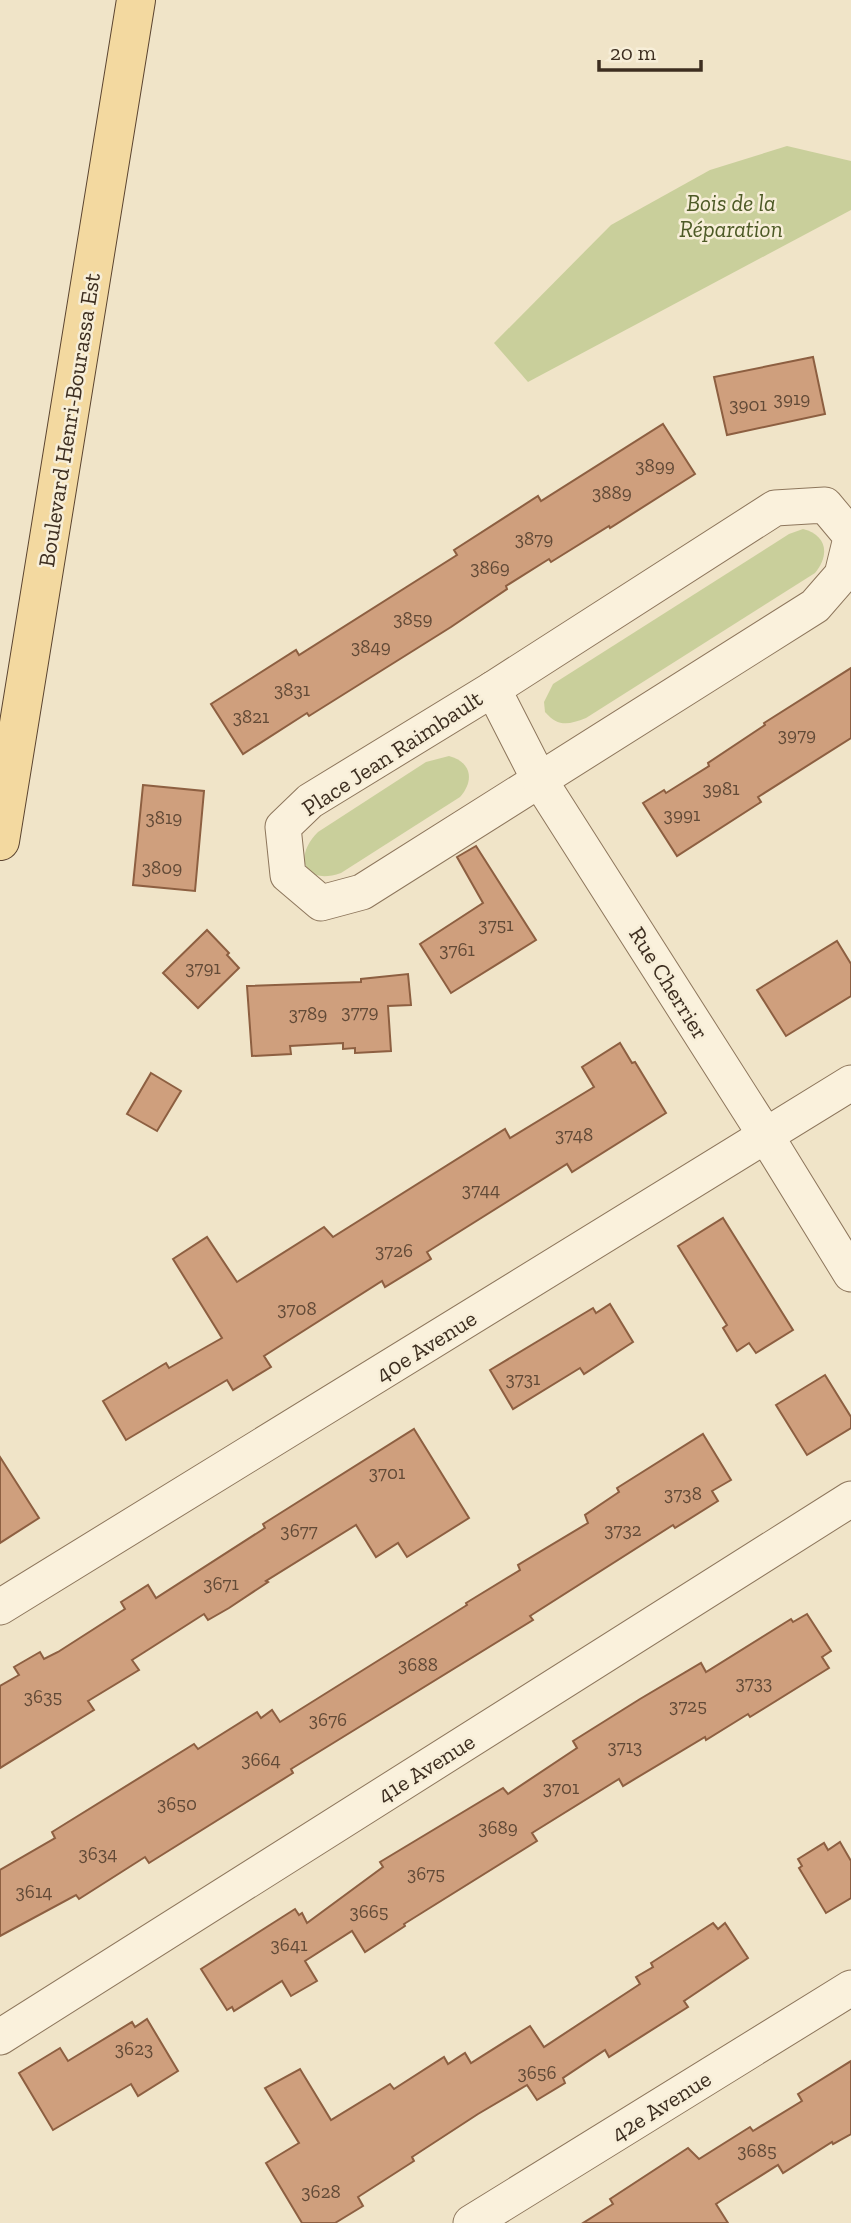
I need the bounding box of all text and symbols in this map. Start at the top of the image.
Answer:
scale bar [599,28,700,72]
text: 20 m [610,40,656,65]
park label: Bois de la Réparation [679,189,783,243]
street label: Boulevard Henri-Bourassa Est [32,270,106,569]
house number: 3919 [774,387,810,410]
house number: 3901 [729,393,767,416]
house number: 3899 [635,454,675,477]
house number: 3889 [592,481,632,504]
house number: 3879 [515,527,553,550]
house number: 3869 [470,556,510,579]
house number: 3859 [393,607,433,630]
house number: 3849 [351,635,391,658]
house number: 3831 [274,678,310,701]
street label: Place Jean Raimbault [297,684,488,822]
house number: 3821 [233,705,269,728]
house number: 3979 [778,723,816,746]
house number: 3981 [703,777,739,800]
house number: 3991 [664,803,700,826]
house number: 3819 [146,806,182,829]
house number: 3809 [142,856,182,879]
house number: 3751 [478,913,514,936]
street label: Rue Cherrier [623,921,715,1045]
house number: 3761 [439,938,475,961]
house number: 3791 [185,956,221,979]
house number: 3779 [341,1000,379,1023]
house number: 3789 [289,1002,327,1025]
house number: 3748 [555,1123,593,1146]
house number: 3744 [462,1178,500,1201]
house number: 3726 [375,1239,413,1262]
house number: 3708 [277,1297,317,1320]
street label: 40e Avenue [370,1304,482,1388]
house number: 3731 [506,1367,540,1390]
house number: 3701 [369,1461,405,1484]
house number: 3738 [664,1482,702,1505]
house number: 3732 [604,1518,642,1541]
house number: 3677 [280,1519,318,1542]
house number: 3671 [203,1572,239,1595]
house number: 3688 [398,1653,438,1676]
house number: 3733 [736,1671,772,1694]
house number: 3635 [24,1685,62,1708]
house number: 3725 [669,1694,707,1717]
house number: 3676 [309,1708,347,1731]
street label: 41e Avenue [372,1727,480,1809]
house number: 3713 [608,1735,642,1758]
house number: 3664 [241,1748,281,1771]
house number: 3701 [543,1776,579,1799]
house number: 3650 [157,1792,197,1815]
house number: 3689 [478,1816,518,1839]
house number: 3634 [79,1842,117,1865]
house number: 3675 [407,1862,445,1885]
house number: 3614 [16,1880,52,1903]
house number: 3665 [349,1900,389,1923]
house number: 3641 [271,1933,307,1956]
house number: 3623 [115,2037,153,2060]
house number: 3656 [517,2061,557,2084]
street label: 42e Avenue [606,2064,716,2148]
house number: 3685 [737,2139,777,2162]
house number: 3628 [301,2180,341,2203]

